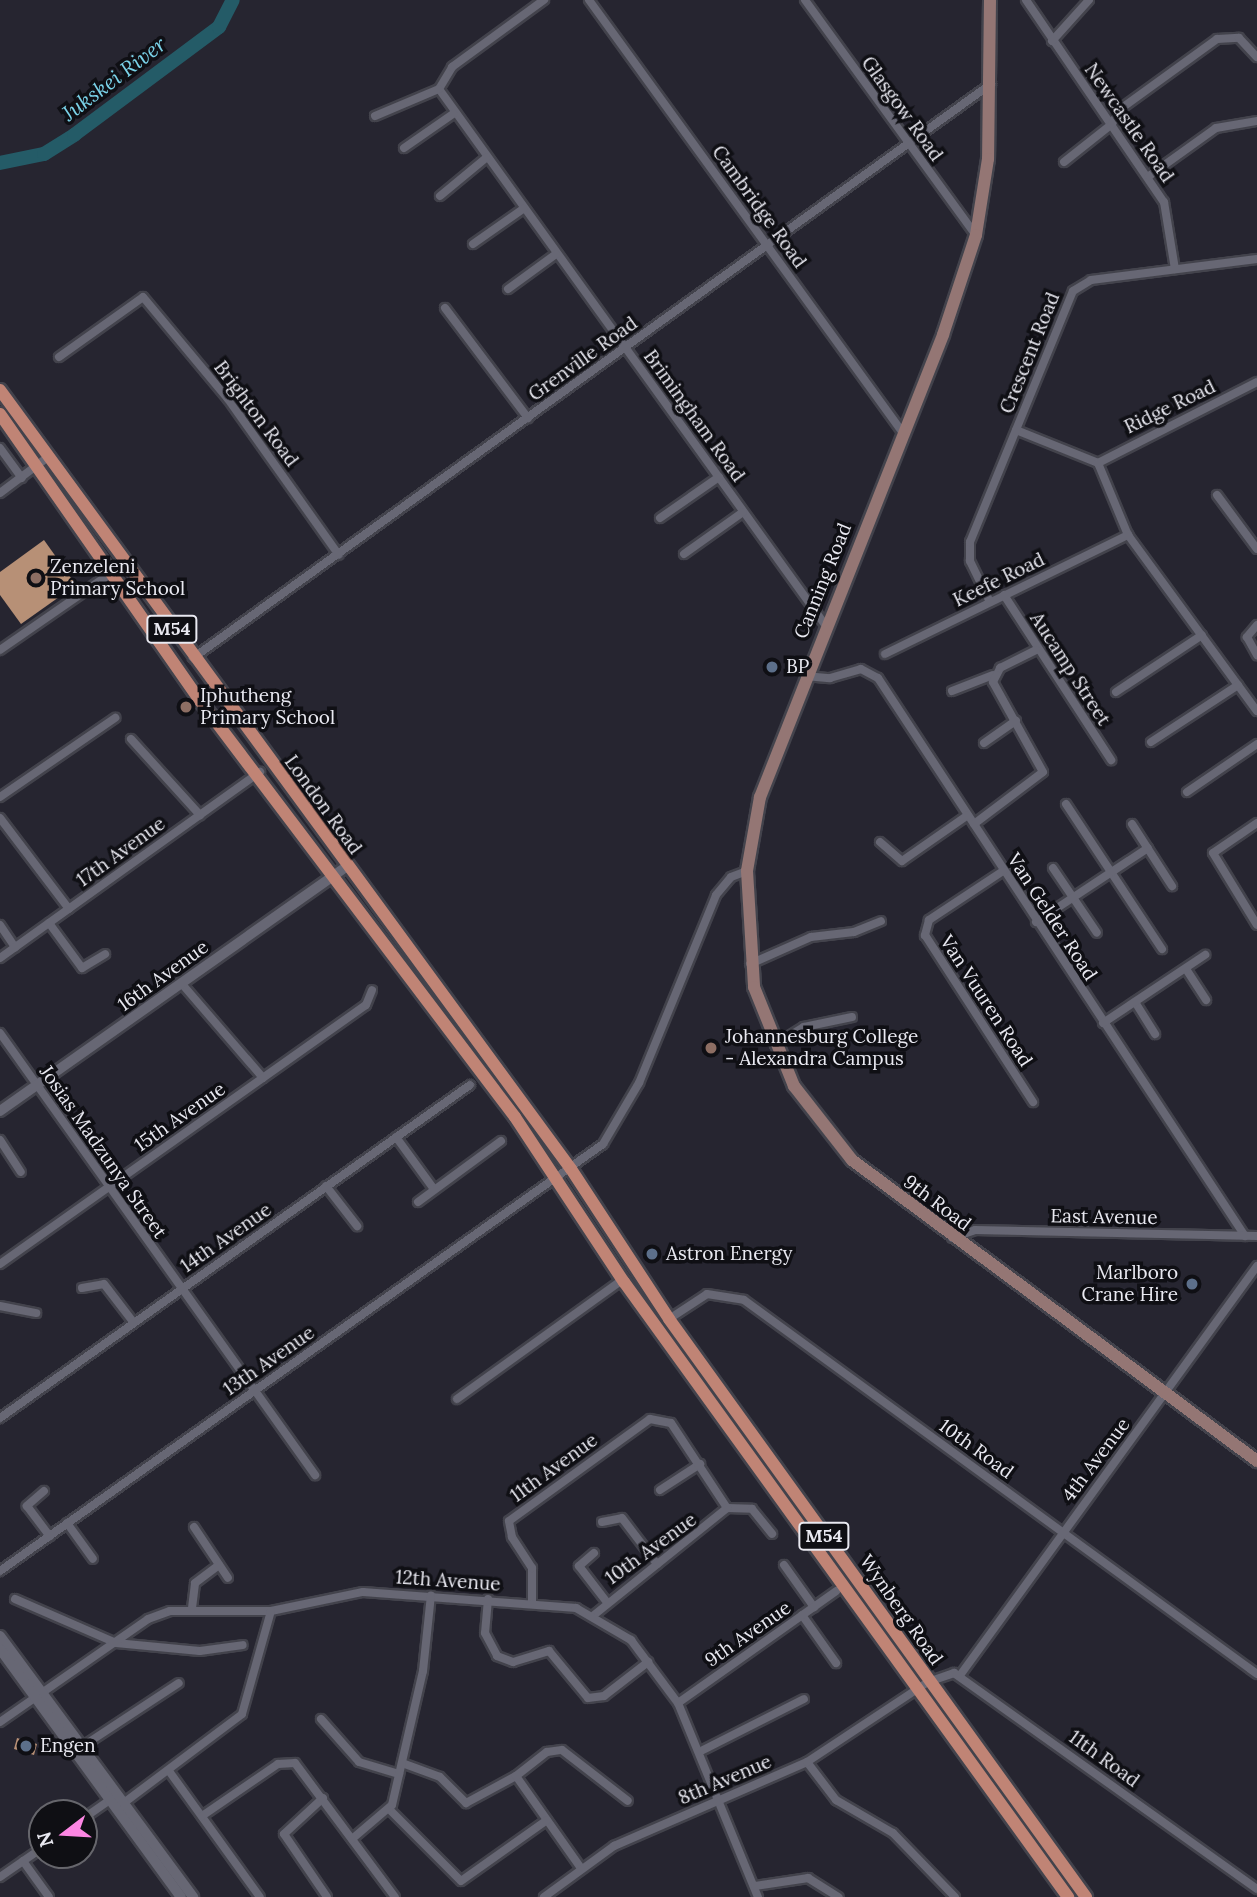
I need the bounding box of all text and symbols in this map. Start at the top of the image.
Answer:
water label: Jukskei River [57,32,171,126]
street label: Glasgow Road [856,52,948,166]
street label: Newcastle Road [1079,59,1179,187]
street label: Cambridge Road [707,141,811,273]
street label: Crescent Road [995,289,1065,417]
street label: Grenville Road [524,312,642,406]
street label: Brimingham Road [639,346,749,486]
street label: Brighton Road [209,357,303,471]
street label: Ridge Road [1121,375,1219,439]
street label: Canning Road [789,520,857,642]
street label: Keefe Road [950,548,1048,612]
place label: Zenzeleni Primary School [50,556,185,600]
marker: Zenzeleni Primary School [28,570,44,586]
street label: Aucamp Street [1025,608,1115,730]
road number: M54 [146,614,198,644]
place label: BP [786,656,809,678]
marker: BP [764,659,780,675]
place label: Iphutheng Primary School [200,685,335,729]
marker: Iphutheng Primary School [178,699,194,715]
street label: London Road [279,751,367,859]
street label: 17th Avenue [72,812,170,892]
street label: Van Gelder Road [1002,849,1102,985]
street label: Van Vuuren Road [935,931,1037,1071]
street label: 16th Avenue [113,936,213,1016]
place label: Johannesburg College - Alexandra Campus [725,1026,918,1070]
marker: Johannesburg College - Alexandra Campus [703,1040,719,1056]
street label: Josias Madzunya Street [35,1061,171,1243]
street label: 15th Avenue [130,1077,230,1157]
street label: 9th Road [899,1170,975,1236]
street label: 14th Avenue [176,1198,276,1278]
street label: East Avenue [1050,1205,1158,1229]
place label: Astron Energy [666,1243,792,1265]
marker: Astron Energy [644,1246,660,1262]
place label: Marlboro Crane Hire [1082,1262,1178,1306]
marker: Marlboro Crane Hire [1184,1276,1200,1292]
street label: 13th Avenue [219,1321,319,1401]
street label: 10th Road [934,1414,1018,1484]
street label: 4th Avenue [1057,1414,1135,1506]
street label: 11th Avenue [506,1429,602,1507]
street label: 10th Avenue [601,1508,701,1590]
road number: M54 [798,1521,850,1550]
street label: Wynberg Road [855,1551,947,1669]
street label: 12th Avenue [395,1566,501,1596]
street label: 9th Avenue [701,1596,795,1672]
street label: 11th Road [1064,1726,1144,1792]
place label: Engen [40,1735,96,1757]
marker: Engen [18,1738,34,1754]
street label: 8th Avenue [675,1750,775,1810]
north arrow [28,1799,98,1869]
text: N [31,1829,58,1850]

